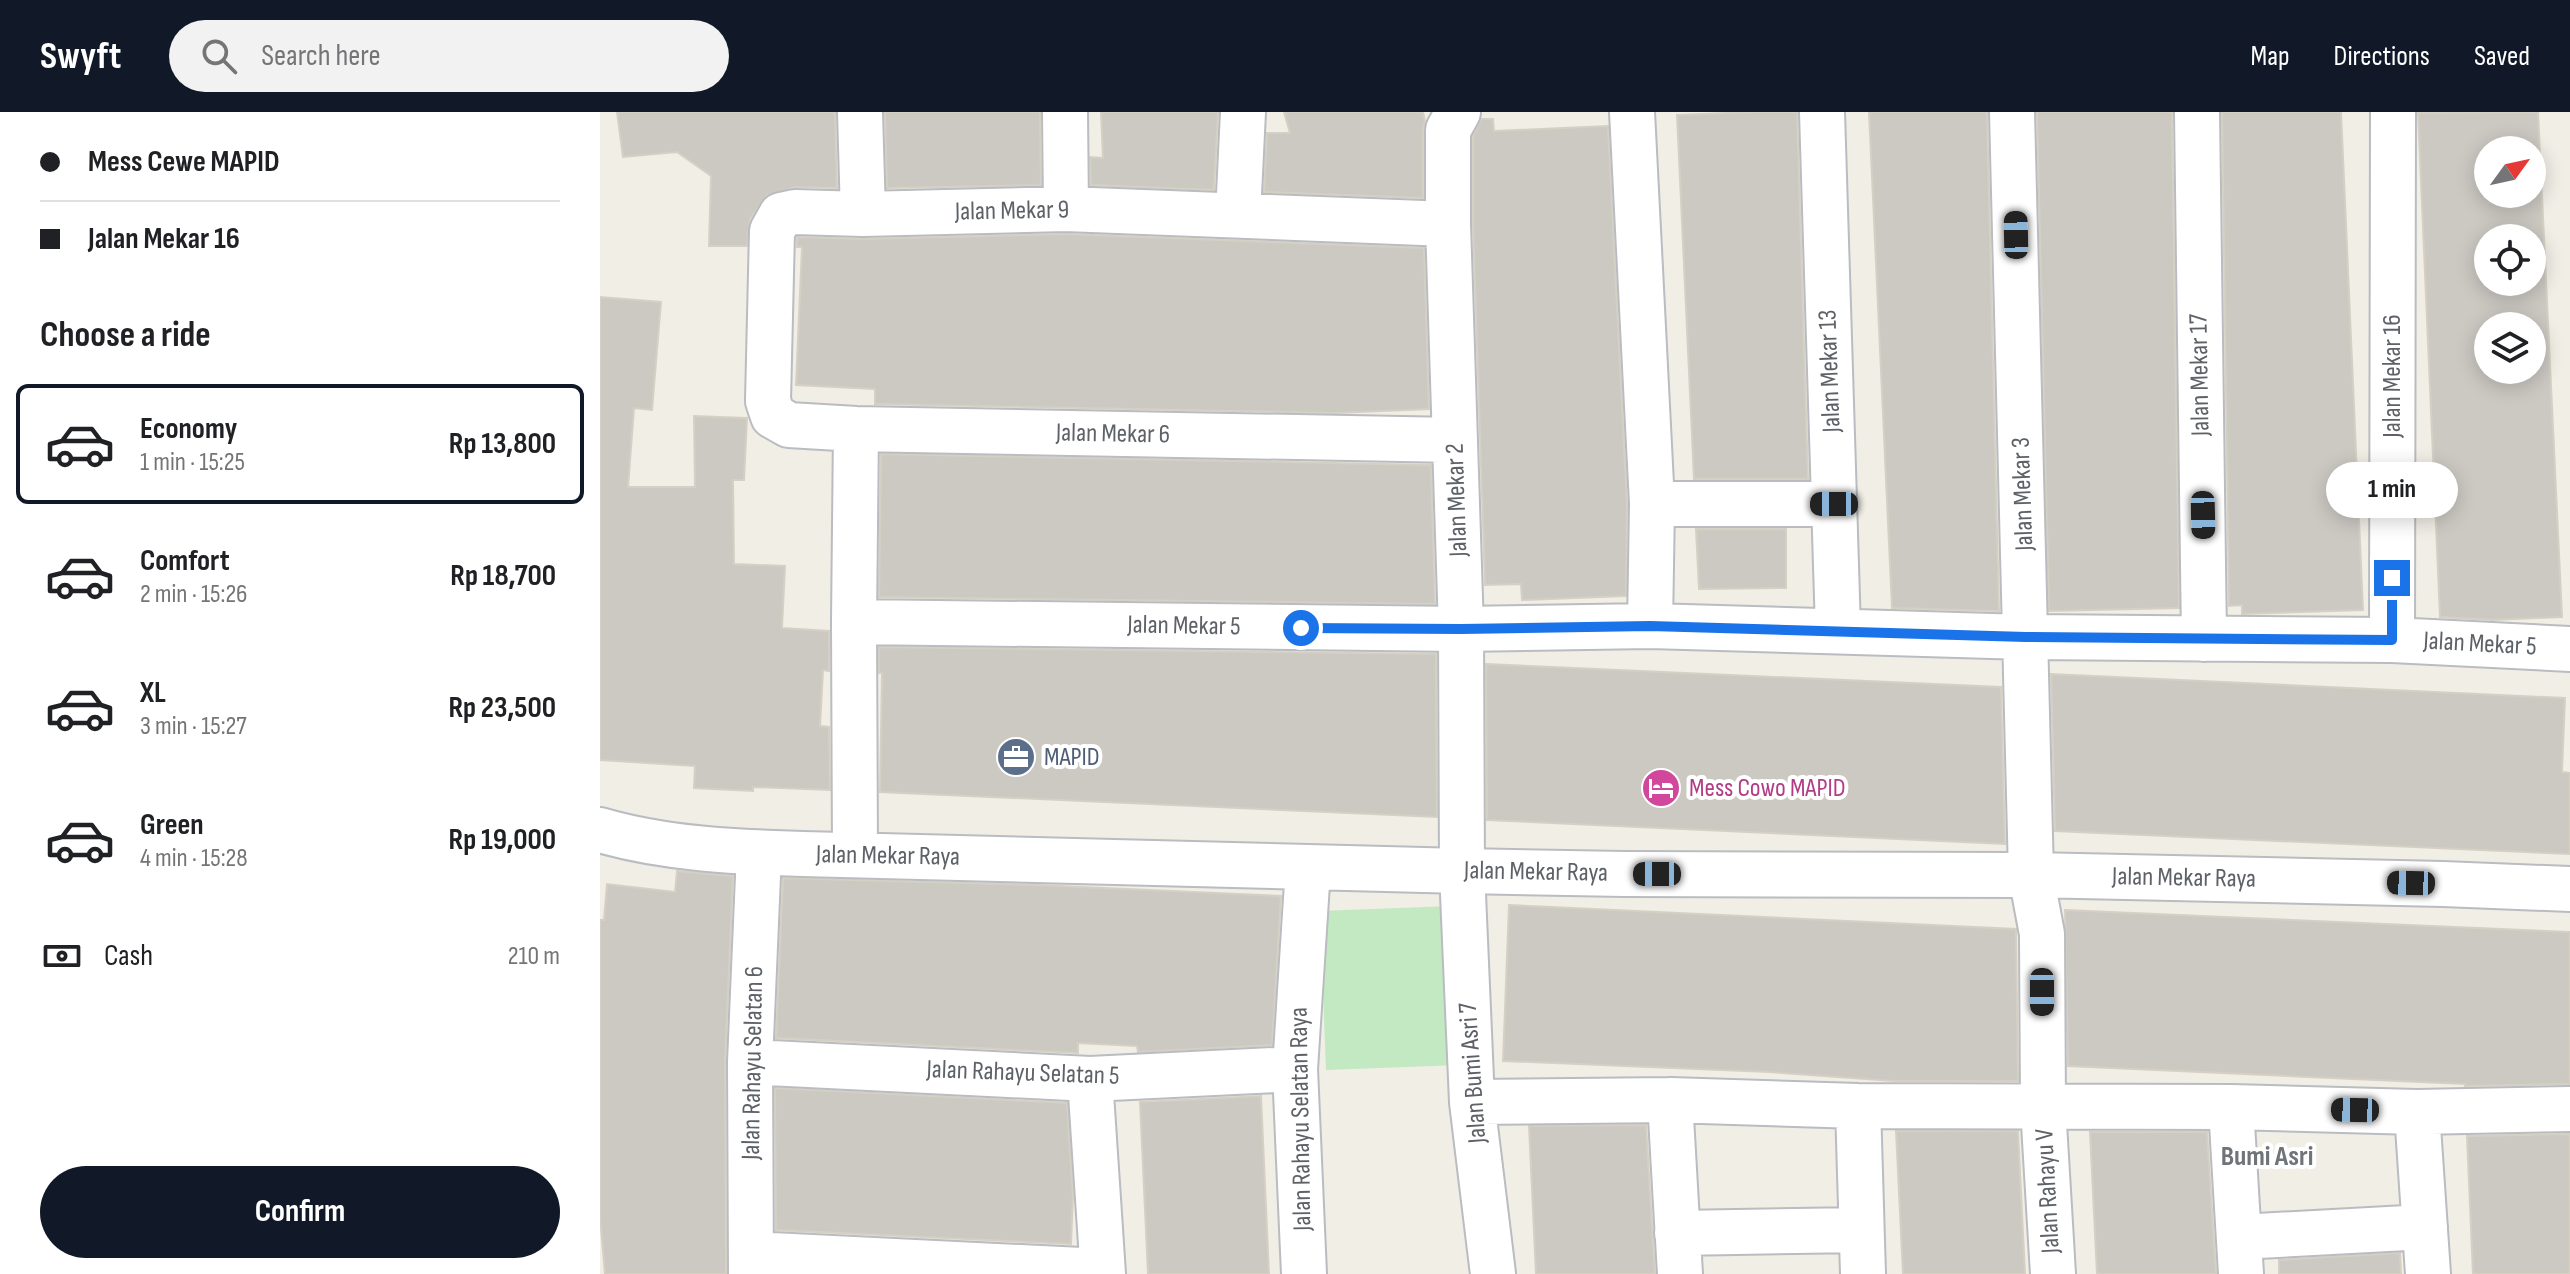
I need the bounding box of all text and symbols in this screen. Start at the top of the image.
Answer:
search box [169,20,729,92]
text: Swyft [40,34,121,79]
icon: search [197,34,241,78]
text: Search here [261,38,381,74]
text: Map [2251,40,2290,73]
text: Directions [2334,40,2430,73]
text: Saved [2474,40,2530,73]
north arrow [2474,136,2546,208]
map controls [2474,136,2546,384]
text: Mess Cewe MAPID [88,144,280,180]
street label: Jalan Mekar 9 [954,195,1069,228]
car [2004,211,2028,259]
text: Jalan Mekar 16 [88,221,240,257]
button: locate [2474,224,2546,296]
street label: Jalan Mekar 13 [1812,309,1848,434]
button: layers [2474,312,2546,384]
street label: Jalan Mekar 17 [2183,313,2217,437]
text: Choose a ride [40,314,211,357]
street label: Jalan Mekar 16 [2377,314,2408,439]
icon: car [44,408,116,480]
text: Economy [140,411,237,447]
street label: Jalan Mekar 6 [1055,417,1170,450]
text: Rp 13,800 [449,426,556,462]
street label: Jalan Mekar 3 [2006,437,2041,552]
street label: Jalan Mekar 2 [1440,443,1475,558]
text: 1 min · 15:25 [140,447,245,478]
callout: 1 min [2326,462,2458,518]
text: 1 min [2368,474,2416,505]
car [2191,491,2215,539]
car [1810,492,1858,516]
icon: car [44,540,116,612]
text: Comfort [140,543,230,579]
text: Rp 18,700 [450,558,556,594]
route end [2374,560,2410,596]
text: 2 min · 15:26 [140,579,247,610]
street label: Jalan Mekar 5 [1126,609,1241,642]
route start [1283,610,1319,646]
street label: Jalan Mekar 5 [2422,626,2537,662]
icon: car [44,672,116,744]
text: XL [140,675,166,711]
text: Rp 23,500 [448,690,556,726]
text: 3 min · 15:27 [140,711,247,742]
office icon: MAPID [995,736,1037,778]
place label: MAPID [1044,742,1100,773]
hotel icon: Mess Cowo MAPID [1640,767,1682,809]
place label: Mess Cowo MAPID [1689,773,1845,804]
icon: car [44,804,116,876]
text: Green [140,807,204,843]
text: Rp 19,000 [448,822,556,858]
street label: Jalan Mekar Raya [815,839,960,873]
text: 4 min · 15:28 [140,843,248,874]
street label: Jalan Mekar Raya [1463,855,1608,889]
street label: Jalan Mekar Raya [2111,861,2256,895]
car [1633,862,1681,886]
car [2387,871,2435,895]
icon: cash [40,934,84,978]
text: Cash [104,938,153,974]
text: 210 m [508,941,560,972]
street label: Jalan Rahayu Selatan 6 [736,966,770,1161]
car [2030,968,2054,1016]
street label: Jalan Bumi Asri 7 [1453,1001,1493,1145]
street label: Jalan Rahayu Selatan Raya [1284,1007,1318,1232]
street label: Jalan Rahayu Selatan 5 [925,1054,1120,1092]
car [2331,1098,2379,1122]
street label: Jalan Rahayu V [2029,1128,2067,1255]
district label: Bumi Asri [2221,1140,2313,1173]
button: Confirm [40,1166,560,1258]

